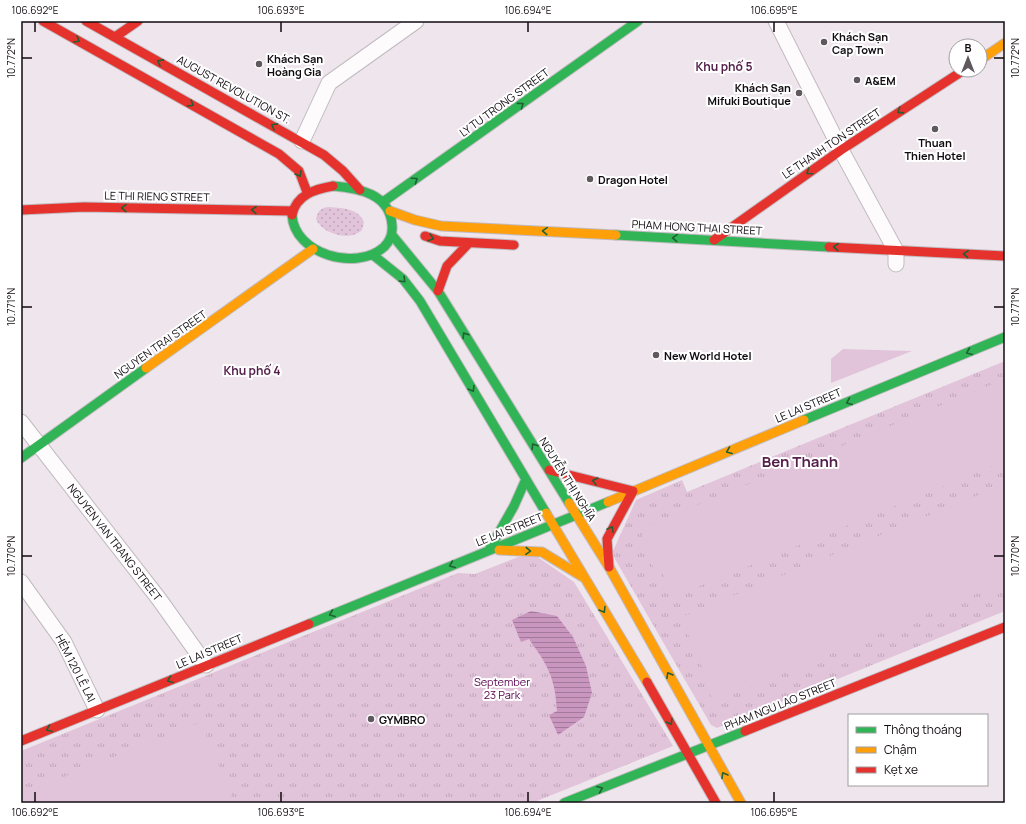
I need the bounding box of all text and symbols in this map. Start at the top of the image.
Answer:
text: 106.692°E [12,3,59,17]
text: 106.693°E [258,3,305,17]
text: 106.694°E [504,3,552,17]
text: 106.695°E [750,3,798,17]
place label: Khách Sạn Cap Town [832,29,888,57]
one-way arrow [73,36,80,43]
marker: Khách Sạn Cap Town [819,37,829,47]
text: 10.772°N [4,38,18,78]
north arrow [948,38,988,78]
text: 10.772°N [1008,38,1022,78]
text: B [965,40,972,55]
place label: Khách Sạn Hoàng Gia [267,51,323,79]
street label: AUGUST REVOLUTION ST. [175,52,293,126]
district label: Khu phố 5 [696,58,752,75]
marker: Khách Sạn Hoàng Gia [254,59,264,69]
one-way arrow [157,60,165,67]
street label: LY TU TRONG STREET [456,64,552,140]
place label: A&EM [865,73,896,88]
marker: A&EM [852,75,862,85]
place label: Khách Sạn Mifuki Boutique [708,80,791,108]
marker: Khách Sạn Mifuki Boutique [794,88,804,98]
one-way arrow [186,100,194,107]
one-way arrow [517,102,524,110]
street label: LE THANH TON STREET [779,104,884,182]
one-way arrow [897,107,904,114]
one-way arrow [271,123,278,130]
marker: Thuan Thien Hotel [930,124,940,134]
place label: Thuan Thien Hotel [904,135,966,163]
one-way arrow [806,167,813,174]
one-way arrow [294,170,301,177]
place label: Dragon Hotel [598,172,668,187]
marker: Dragon Hotel [585,174,595,184]
one-way arrow [411,177,418,185]
street label: LE THI RIENG STREET [104,188,210,204]
one-way arrow [121,204,127,212]
one-way arrow [251,206,257,215]
street label: PHAM HONG THAI STREET [631,216,763,238]
one-way arrow [542,227,548,236]
one-way arrow [427,233,434,242]
one-way arrow [672,234,678,243]
one-way arrow [833,243,839,252]
one-way arrow [963,250,969,258]
one-way arrow [398,275,406,283]
text: 10.771°N [4,288,18,326]
text: 10.771°N [1008,288,1022,326]
street label: NGUYEN TRAI STREET [111,306,210,382]
one-way arrow [463,332,470,339]
one-way arrow [966,347,973,355]
place label: New World Hotel [664,348,752,363]
marker: New World Hotel [651,350,661,360]
district label: Khu phố 4 [223,362,281,379]
street label: LE LAI STREET [772,384,844,426]
one-way arrow [467,385,475,392]
one-way arrow [845,397,852,405]
street label: NGUYỄN THỊ NGHĨA [536,434,600,524]
one-way arrow [531,443,538,450]
one-way arrow [725,447,732,455]
district label: Ben Thanh [762,451,838,472]
one-way arrow [592,478,599,486]
street label: NGUYEN VAN TRANG STREET [64,480,166,604]
street label: LE LAI STREET [473,509,545,549]
one-way arrow [607,526,614,533]
text: 10.770°N [4,536,18,576]
text: 10.770°N [1008,536,1022,576]
one-way arrow [525,547,531,555]
one-way arrow [449,560,457,568]
one-way arrow [598,606,606,613]
one-way arrow [329,609,336,617]
street label: LE LAI STREET [173,630,245,672]
street label: HẺM 120 LÊ LAI [53,632,99,704]
one-way arrow [666,672,673,679]
park label: September 23 Park [474,674,530,702]
street label: PHAM NGU LAO STREET [722,674,839,733]
one-way arrow [166,676,173,684]
place label: GYMBRO [379,712,425,727]
marker: GYMBRO [366,714,376,724]
legend [848,714,988,786]
one-way arrow [665,718,673,725]
text: Thông thoáng [884,721,962,738]
one-way arrow [46,725,53,733]
text: Chậm [884,741,917,758]
text: Kẹt xe [884,761,918,778]
one-way arrow [722,772,729,779]
one-way arrow [597,785,604,793]
text: 106.692°E [12,805,59,819]
text: 106.693°E [258,805,305,819]
text: 106.694°E [504,805,552,819]
text: 106.695°E [750,805,798,819]

